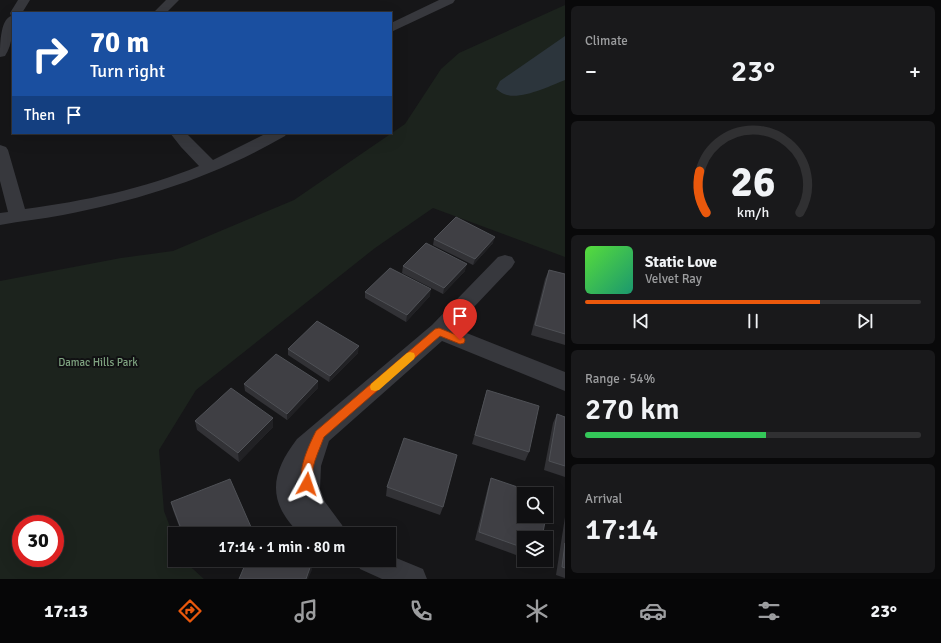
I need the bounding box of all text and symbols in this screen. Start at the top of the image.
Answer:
text: 70 m [90,26,149,60]
icon: right [24,28,76,80]
text: Climate [585,33,628,49]
text: 23° [731,53,775,90]
text: − [585,58,597,85]
text: + [909,58,921,85]
text: Turn right [90,60,165,82]
icon: arrive [63,104,85,126]
text: Then [24,106,55,124]
text: 26 [731,157,775,208]
text: km/h [737,203,769,220]
text: Static Love [645,253,717,271]
text: Velvet Ray [645,271,702,287]
pin [443,299,477,340]
icon: arrive [449,305,471,327]
icon: previous [630,310,652,332]
icon: pause [742,310,764,332]
icon: next [854,310,876,332]
park label: Damac Hills Park [58,356,138,369]
text: Range · 54% [585,371,655,387]
text: 270 km [585,391,680,428]
position arrow [286,463,328,505]
map controls [517,487,553,567]
button: search [517,487,553,523]
text: Arrival [585,491,622,507]
text: 17:14 [585,511,658,548]
speed limit sign: 30 [12,515,64,567]
button: layers [517,531,553,567]
text: 17:14 · 1 min · 80 m [219,538,345,556]
icon: directions [176,597,204,625]
icon: music [292,597,320,625]
icon: phone [407,597,435,625]
icon: climate [523,597,551,625]
icon: car [639,597,667,625]
icon: filters [755,597,783,625]
text: 17:13 [44,600,88,622]
text: 23° [870,600,897,622]

